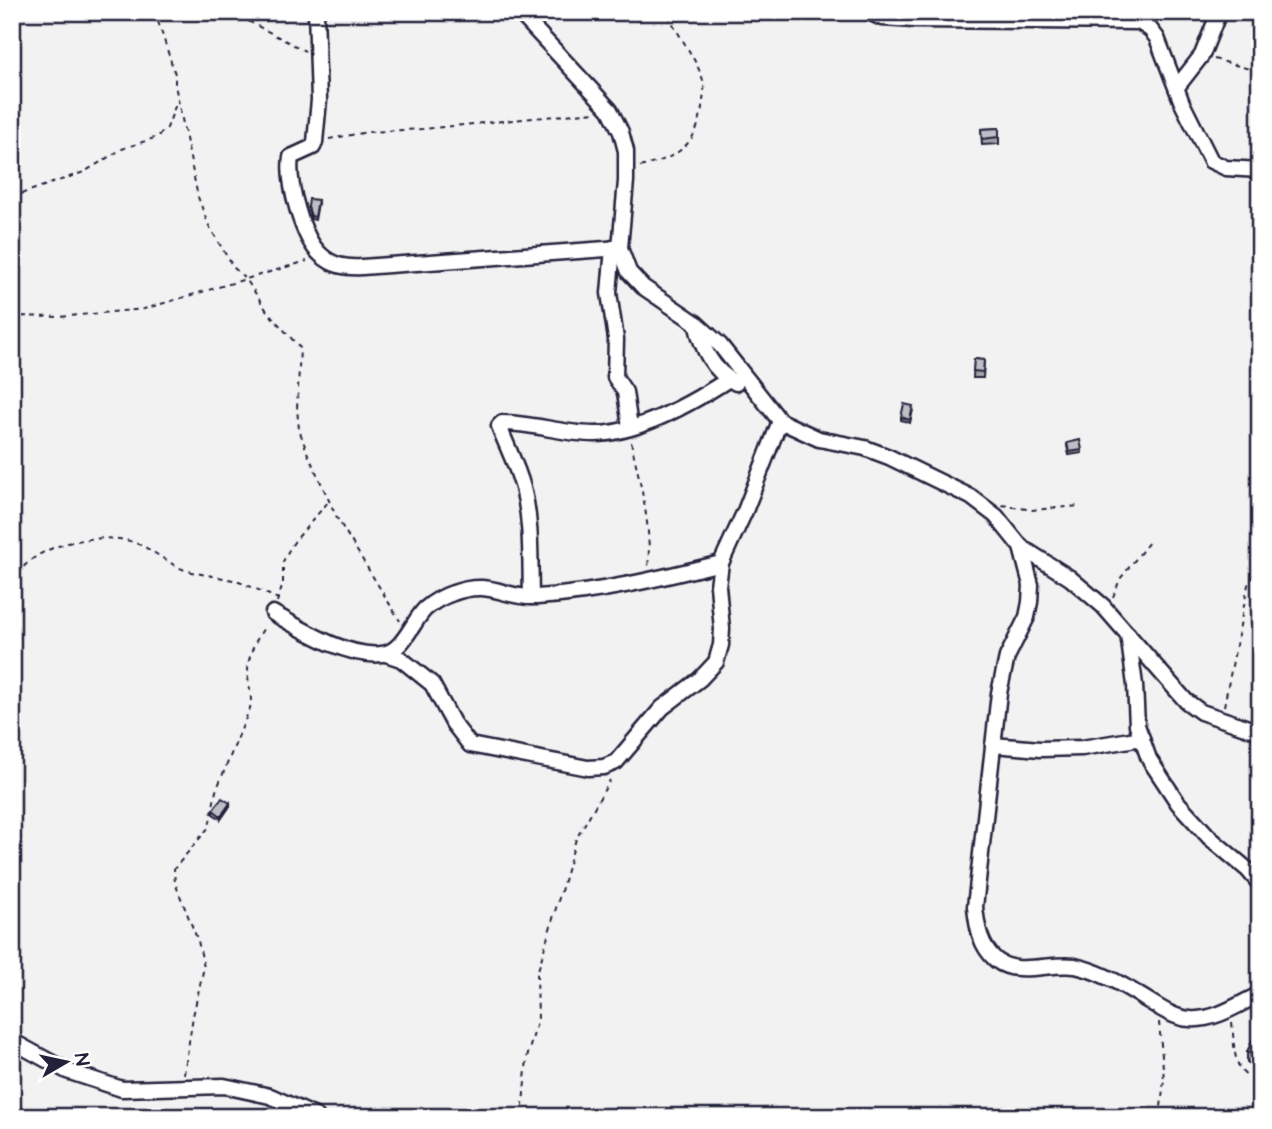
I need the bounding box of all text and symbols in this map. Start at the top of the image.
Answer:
north arrow [32,1028,102,1098]
text: N [67,1052,96,1068]

